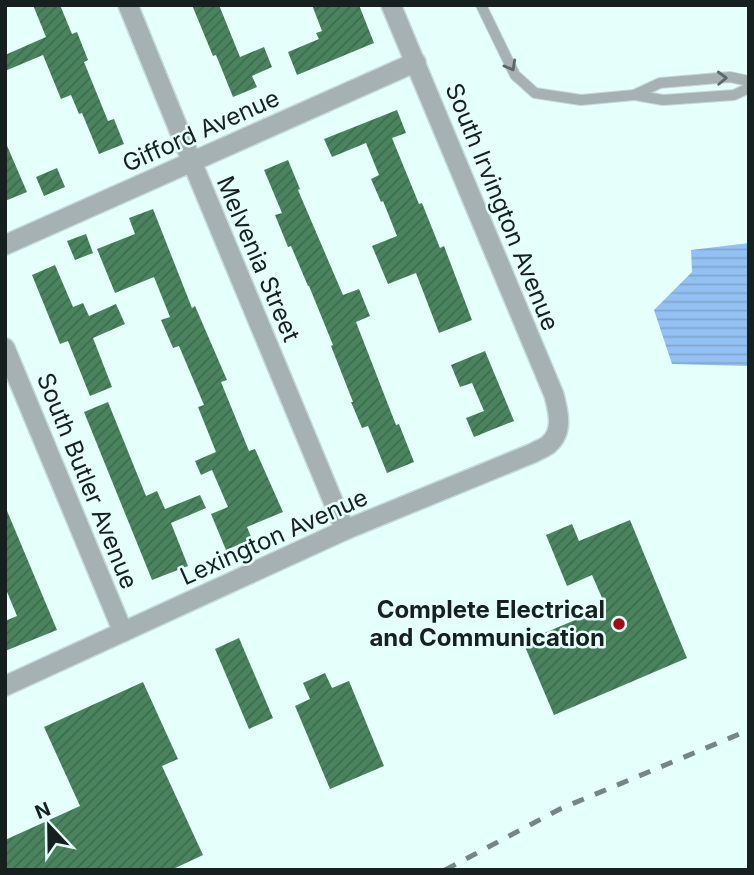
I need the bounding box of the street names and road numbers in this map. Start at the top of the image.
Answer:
street label: South Irvington Avenue [440,79,565,335]
street label: Gifford Avenue [118,83,284,178]
street label: Melvenia Street [211,172,306,346]
street label: South Butler Avenue [31,369,144,593]
street label: Lexington Avenue [176,482,372,591]

